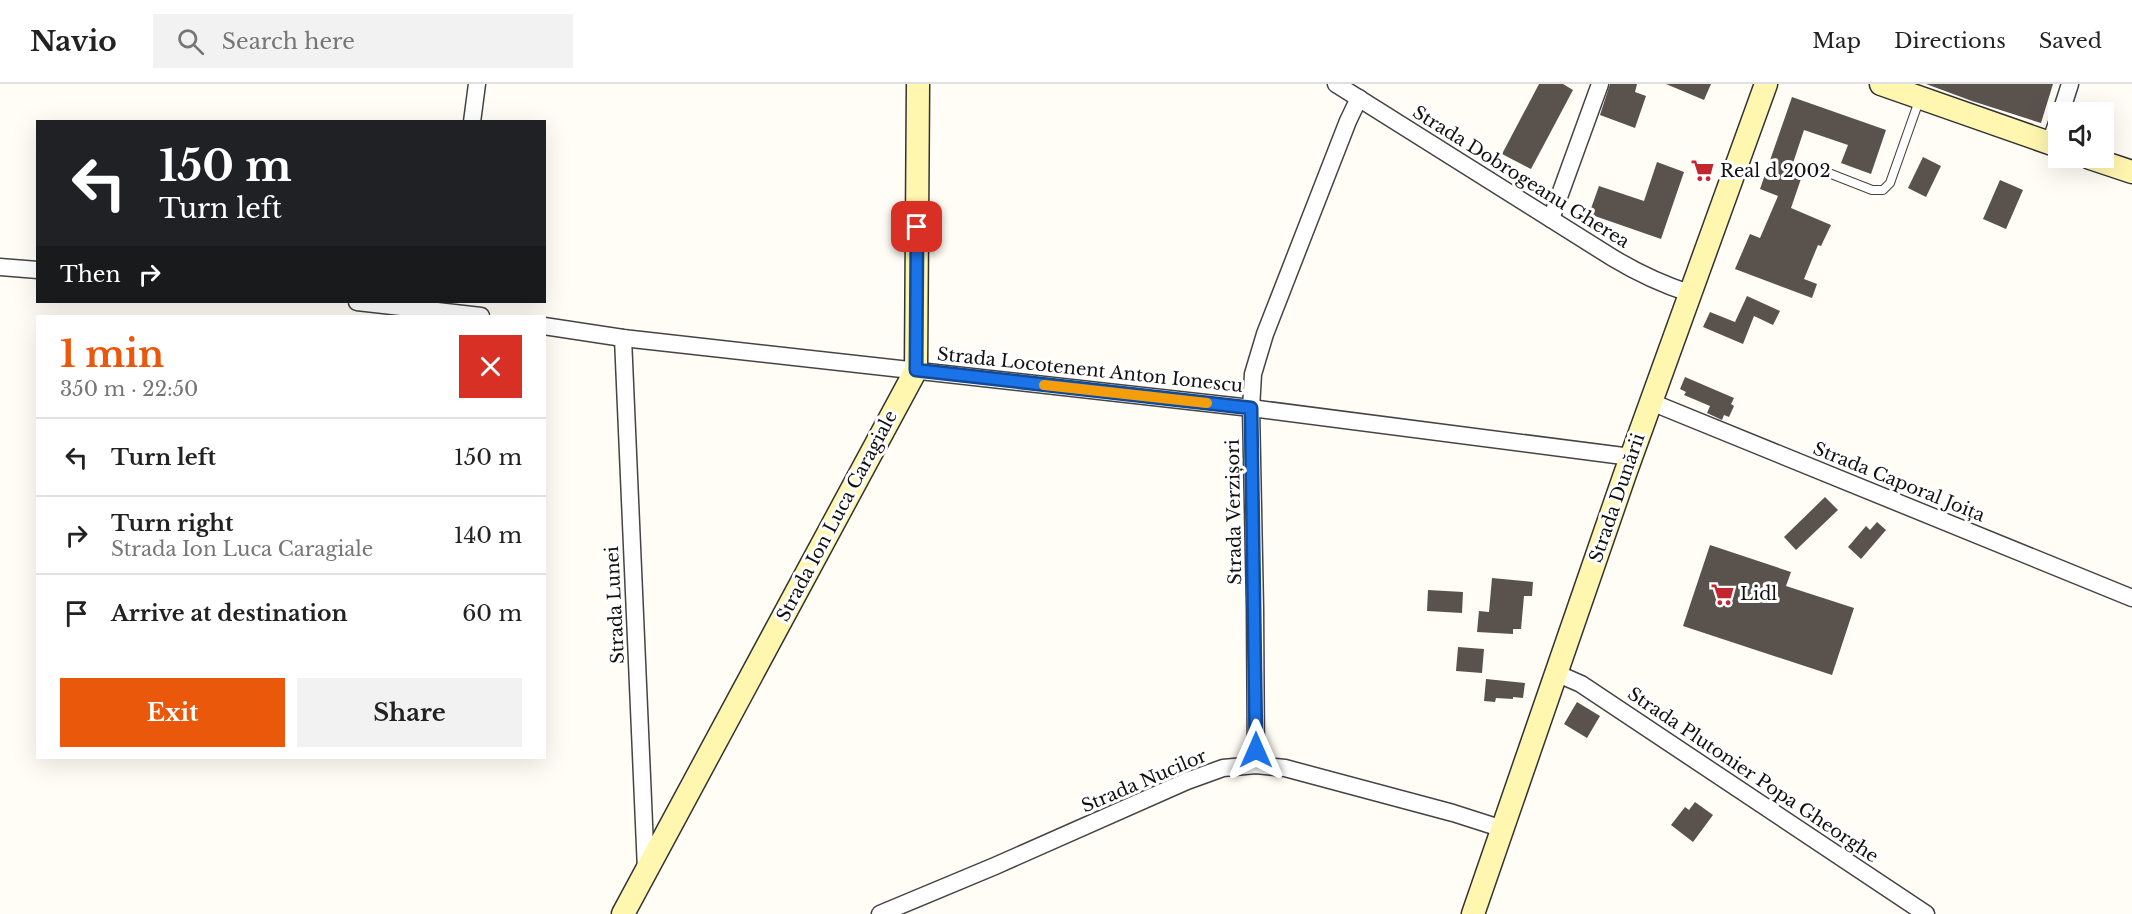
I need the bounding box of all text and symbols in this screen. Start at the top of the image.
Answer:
search box [153,14,573,68]
text: Navio [30,24,117,59]
icon: search [174,25,207,58]
text: Search here [222,28,355,55]
text: Map [1812,28,1861,54]
text: Directions [1894,28,2006,54]
text: Saved [2039,28,2102,54]
street label: Strada Dobrogeanu Gherea [1409,101,1633,253]
map controls [2048,102,2114,168]
button: sound [2048,102,2114,168]
text: 150 m [159,140,292,192]
icon: left [60,144,138,222]
supermarket icon: Real d 2002 [1689,158,1715,184]
place label: Real d 2002 [1720,160,1831,182]
text: Turn left [159,192,282,225]
pin [891,201,942,252]
icon: arrive [900,210,933,243]
icon: right [133,258,166,291]
text: Then [60,261,121,288]
text: 1 min [60,332,164,377]
button: close [459,335,522,398]
street label: Strada Locotenent Anton Ionescu [936,343,1244,397]
text: 350 m · 22:50 [60,377,198,401]
street label: Strada Ion Luca Caragiale [772,407,902,625]
street label: Strada Dunării [1585,431,1649,565]
street label: Strada Caporal Joița [1810,437,1988,527]
street label: Strada Verzișori [1222,439,1246,585]
icon: left [60,441,93,474]
text: Turn left [111,444,216,471]
text: 150 m [454,444,522,471]
text: Turn right [111,510,233,537]
icon: right [60,519,93,552]
text: 140 m [454,522,522,549]
text: Strada Ion Luca Caragiale [111,537,373,561]
street label: Strada Lunei [601,546,629,664]
supermarket icon: Lidl [1709,581,1735,607]
place label: Lidl [1740,583,1777,605]
icon: arrive [60,597,93,630]
text: Arrive at destination [111,600,348,627]
text: 60 m [462,600,522,627]
button: Exit [60,678,285,747]
button: Share [297,678,522,747]
street label: Strada Plutonier Popa Gheorghe [1623,683,1883,867]
position arrow [1224,718,1288,782]
street label: Strada Nucilor [1078,745,1210,817]

